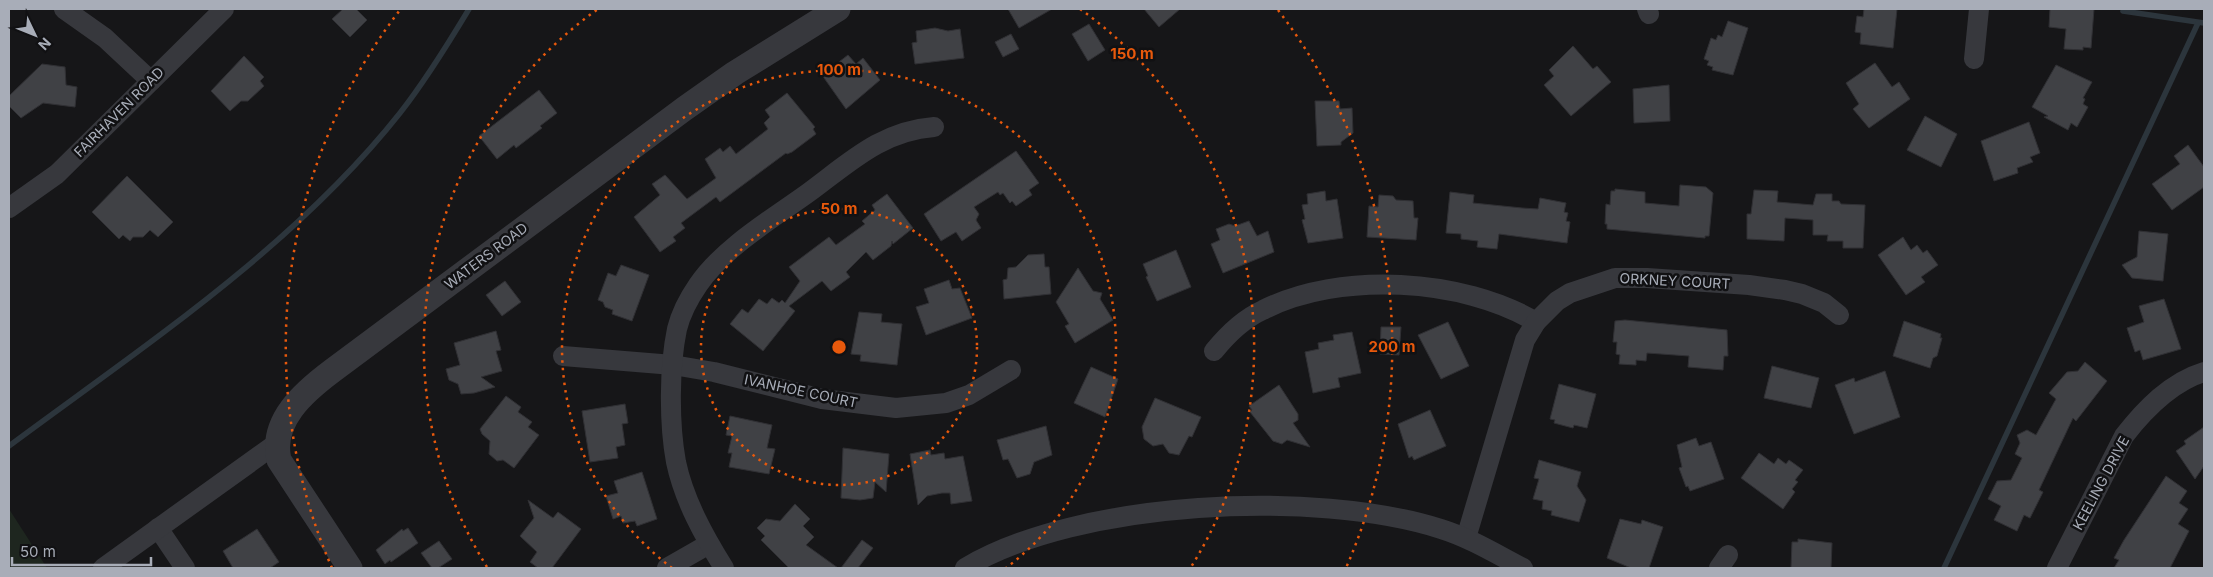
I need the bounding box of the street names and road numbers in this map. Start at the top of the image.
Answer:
street label: FAIRHAVEN ROAD [70,63,167,160]
street label: WATERS ROAD [441,219,531,292]
street label: ORKNEY COURT [1619,269,1731,292]
street label: IVANHOE COURT [743,370,859,411]
street label: KEELING DRIVE [2069,433,2132,533]

